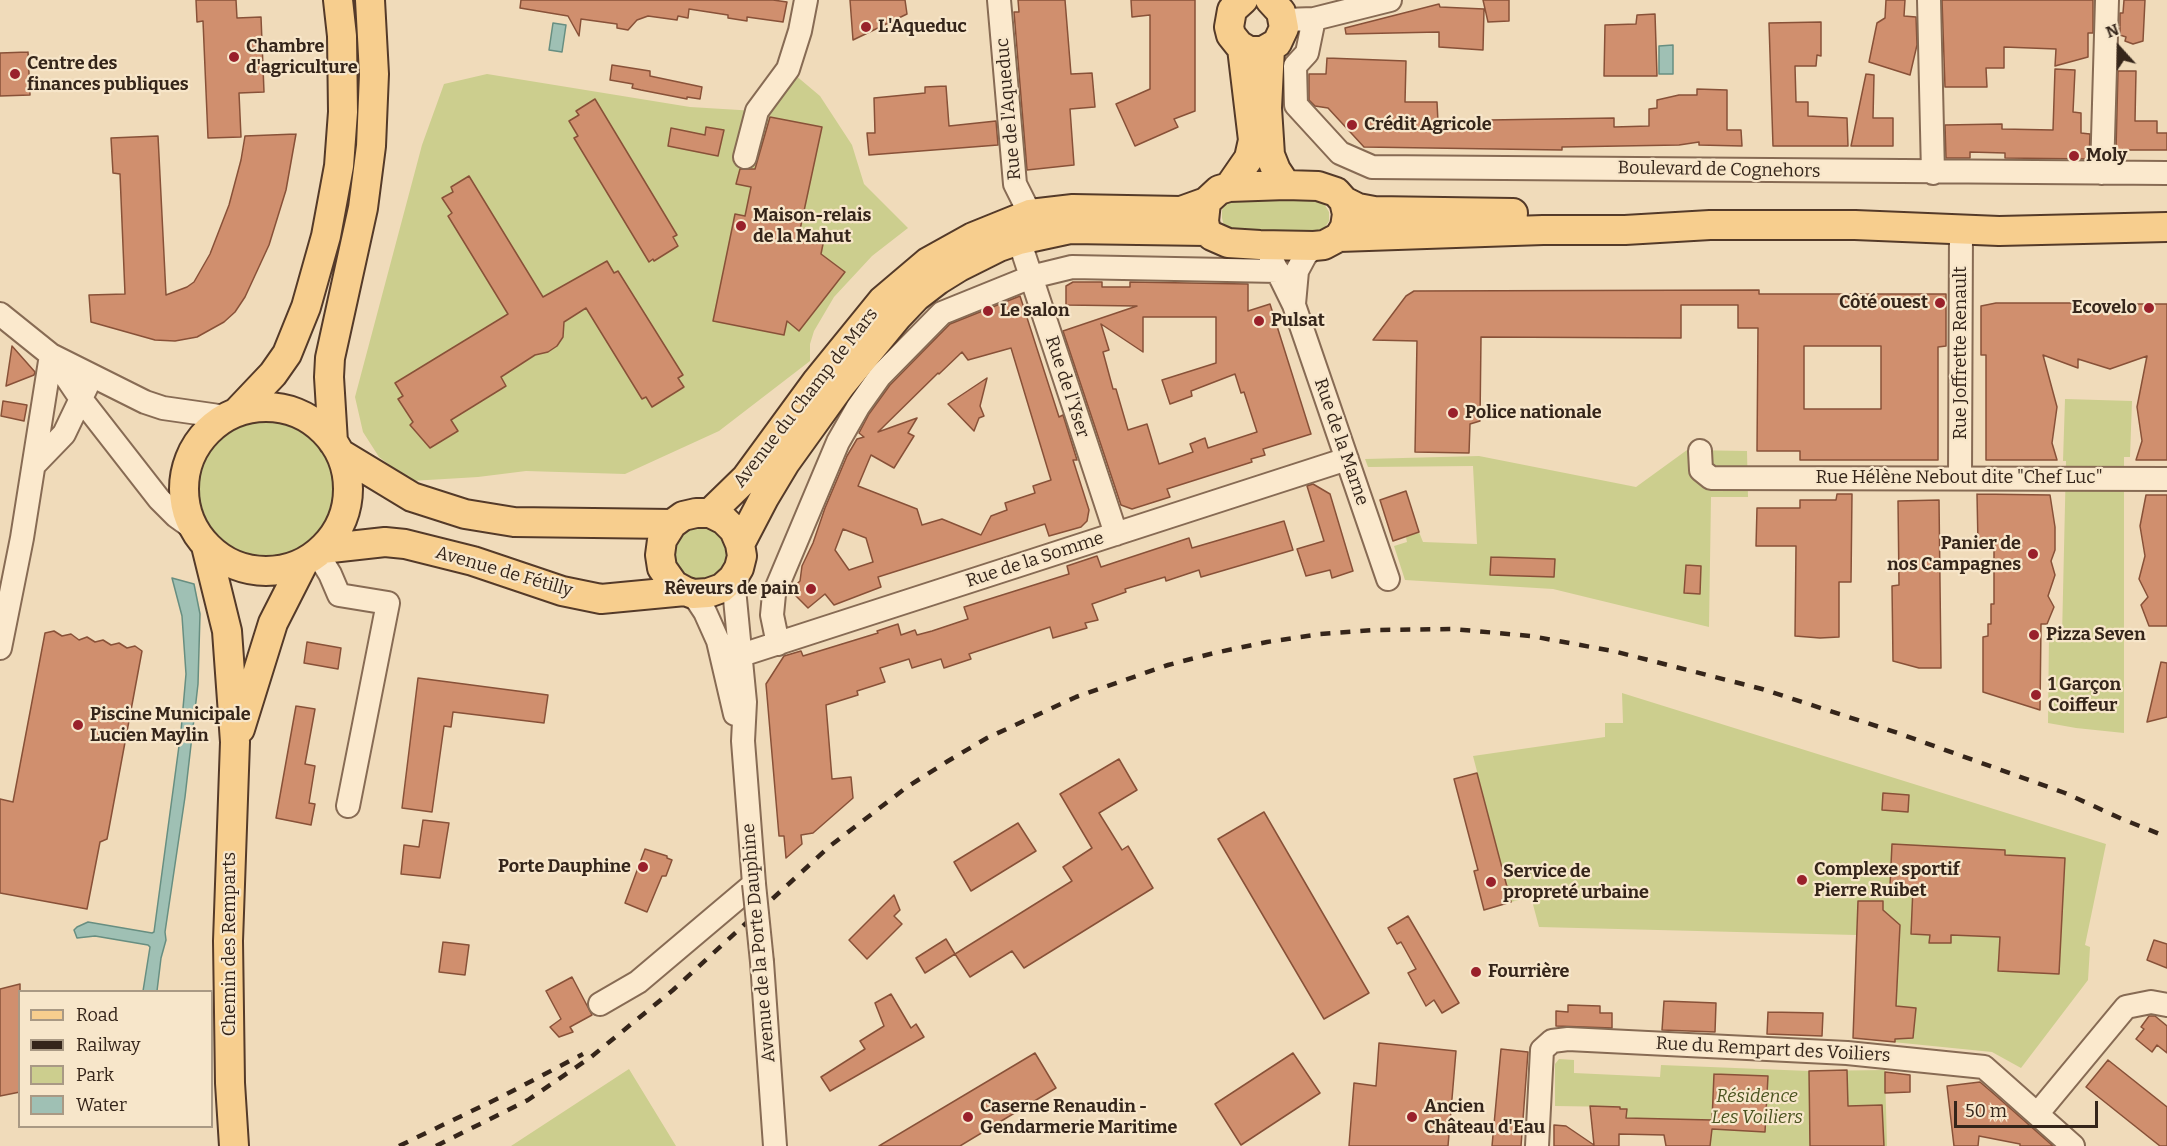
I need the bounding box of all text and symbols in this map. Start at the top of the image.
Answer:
place label: L'Aqueduc [878,16,967,38]
north arrow [2089,18,2149,78]
marker: L'Aqueduc [859,20,873,34]
text: N [2103,20,2122,42]
place label: Chambre d'agriculture [246,36,358,78]
street label: Rue de l'Aqueduc [992,37,1026,181]
marker: Chambre d'agriculture [227,50,241,64]
place label: Centre des finances publiques [27,53,189,96]
marker: Centre des finances publiques [8,67,22,81]
place label: Crédit Agricole [1364,114,1492,136]
marker: Crédit Agricole [1345,118,1359,132]
place label: Moly [2086,145,2127,167]
marker: Moly [2067,149,2081,163]
street label: Boulevard de Cognehors [1617,157,1821,183]
place label: Maison-relais de la Mahut [753,205,871,248]
marker: Maison-relais de la Mahut [734,219,748,233]
street label: Rue Joffrette Renault [1950,266,1972,440]
place label: Côté ouest [1839,292,1928,314]
marker: Côté ouest [1933,296,1947,310]
place label: Ecovelo [2072,297,2137,319]
place label: Le salon [1000,300,1070,322]
marker: Ecovelo [2142,301,2156,315]
street label: Avenue du Champ de Mars [729,304,883,492]
marker: Le salon [981,304,995,318]
place label: Pulsat [1271,310,1325,332]
marker: Pulsat [1252,314,1266,328]
street label: Rue de l'Yser [1040,333,1094,441]
street label: Rue de la Marne [1309,376,1373,508]
place label: Police nationale [1465,402,1602,424]
marker: Police nationale [1446,406,1460,420]
street label: Rue Hélène Nebout dite "Chef Luc" [1815,467,2103,489]
street label: Rue de la Somme [963,528,1107,592]
place label: Panier de nos Campagnes [1887,533,2021,576]
street label: Avenue de Fétilly [433,542,575,602]
marker: Panier de nos Campagnes [2026,547,2040,561]
place label: Rêveurs de pain [664,578,799,600]
marker: Rêveurs de pain [804,582,818,596]
place label: Pizza Seven [2046,624,2145,646]
marker: Pizza Seven [2027,628,2041,642]
place label: 1 Garçon Coiffeur [2048,674,2121,716]
marker: 1 Garçon Coiffeur [2029,688,2043,702]
place label: Piscine Municipale Lucien Maylin [90,704,251,746]
marker: Piscine Municipale Lucien Maylin [71,718,85,732]
street label: Avenue de la Porte Dauphine [738,823,780,1063]
street label: Chemin des Remparts [219,852,241,1036]
place label: Porte Dauphine [498,856,631,878]
place label: Complexe sportif Pierre Ruibet [1814,859,1960,902]
marker: Porte Dauphine [636,860,650,874]
place label: Service de propreté urbaine [1503,861,1649,904]
marker: Complexe sportif Pierre Ruibet [1795,873,1809,887]
marker: Service de propreté urbaine [1484,875,1498,889]
place label: Fourrière [1488,961,1569,983]
marker: Fourrière [1469,965,1483,979]
legend [18,990,213,1128]
text: Road [76,1004,118,1026]
street label: Rue du Rempart des Voiliers [1655,1033,1891,1067]
text: Railway [76,1034,140,1056]
text: Park [76,1064,114,1086]
park label: Résidence Les Voiliers [1711,1086,1803,1128]
scale bar [1957,1089,2101,1127]
text: Water [76,1094,127,1116]
place label: Caserne Renaudin - Gendarmerie Maritime [980,1096,1177,1138]
place label: Ancien Château d'Eau [1424,1096,1545,1138]
text: 50 m [1965,1100,2007,1122]
marker: Caserne Renaudin - Gendarmerie Maritime [961,1110,975,1124]
marker: Ancien Château d'Eau [1405,1110,1419,1124]

